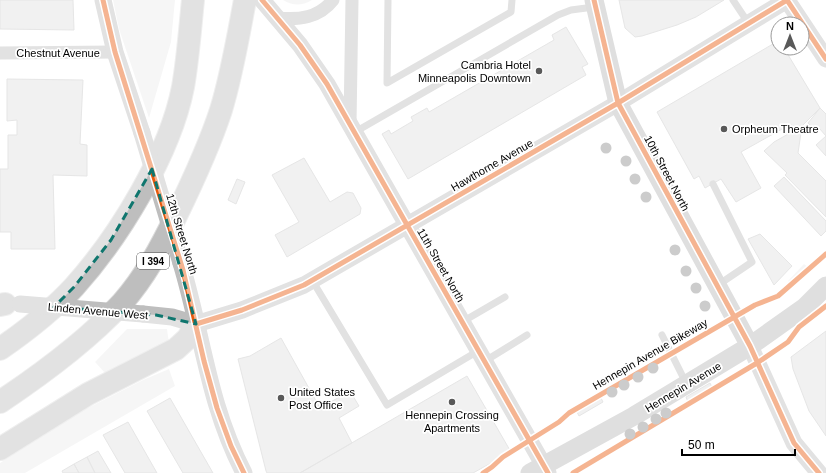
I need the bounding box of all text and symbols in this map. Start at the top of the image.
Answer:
north arrow [770,16,810,56]
text: N [786,20,794,32]
street label: Chestnut Avenue [16,47,100,59]
place label: Cambria Hotel Minneapolis Downtown [418,59,531,84]
marker: Cambria Hotel Minneapolis Downtown [534,66,544,76]
place label: Orpheum Theatre [732,123,819,135]
marker: Orpheum Theatre [719,124,729,134]
street label: 10th Street North [642,133,692,213]
street label: Hawthorne Avenue [449,137,535,193]
street label: 12th Street North [164,192,200,276]
street label: 11th Street North [415,226,467,304]
road number: I 394 [137,253,169,269]
street label: Linden Avenue West [47,301,149,321]
street label: Hennepin Avenue Bikeway [590,315,710,393]
street label: Hennepin Avenue [642,359,724,415]
place label: United States Post Office [289,386,356,411]
marker: United States Post Office [276,393,286,403]
marker: Hennepin Crossing Apartments [447,397,457,407]
place label: Hennepin Crossing Apartments [405,409,499,434]
scale bar [682,431,795,457]
text: 50 m [688,438,715,452]

